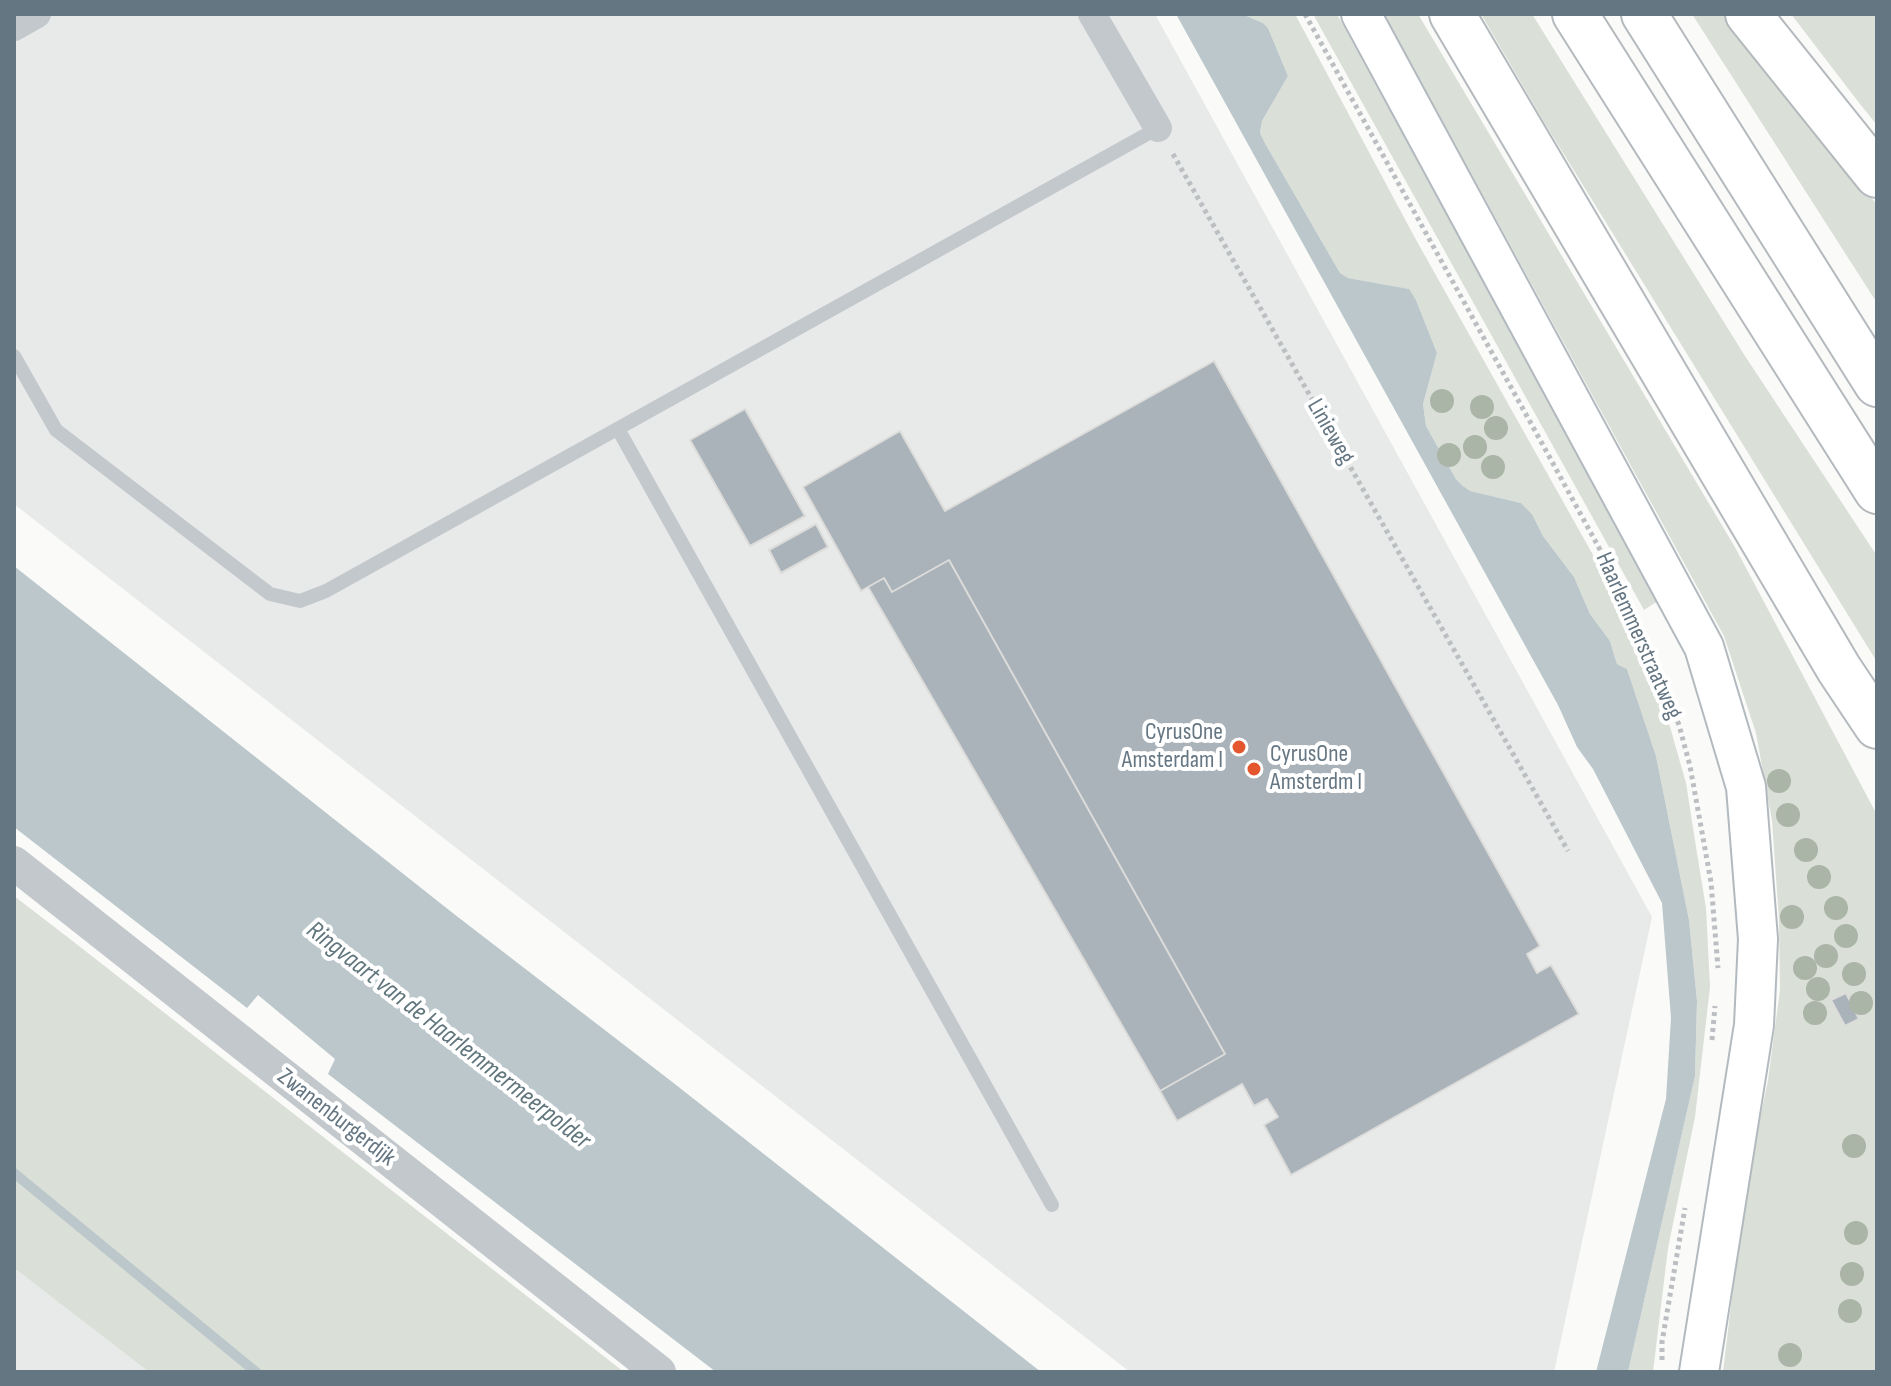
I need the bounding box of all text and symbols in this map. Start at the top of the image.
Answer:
street label: Linieweg [1300,394,1360,470]
street label: Haarlemmerstraatweg [1588,548,1688,724]
place label: CyrusOne Amsterdam I [1122,719,1223,775]
marker: CyrusOne Amsterdam I [1230,738,1248,756]
place label: CyrusOne Amsterdm I [1270,741,1362,797]
marker: CyrusOne Amsterdm I [1245,760,1263,778]
water label: Ringvaart van de Haarlemmermeerpolder [300,915,596,1157]
street label: Zwanenburgerdijk [271,1063,401,1173]

